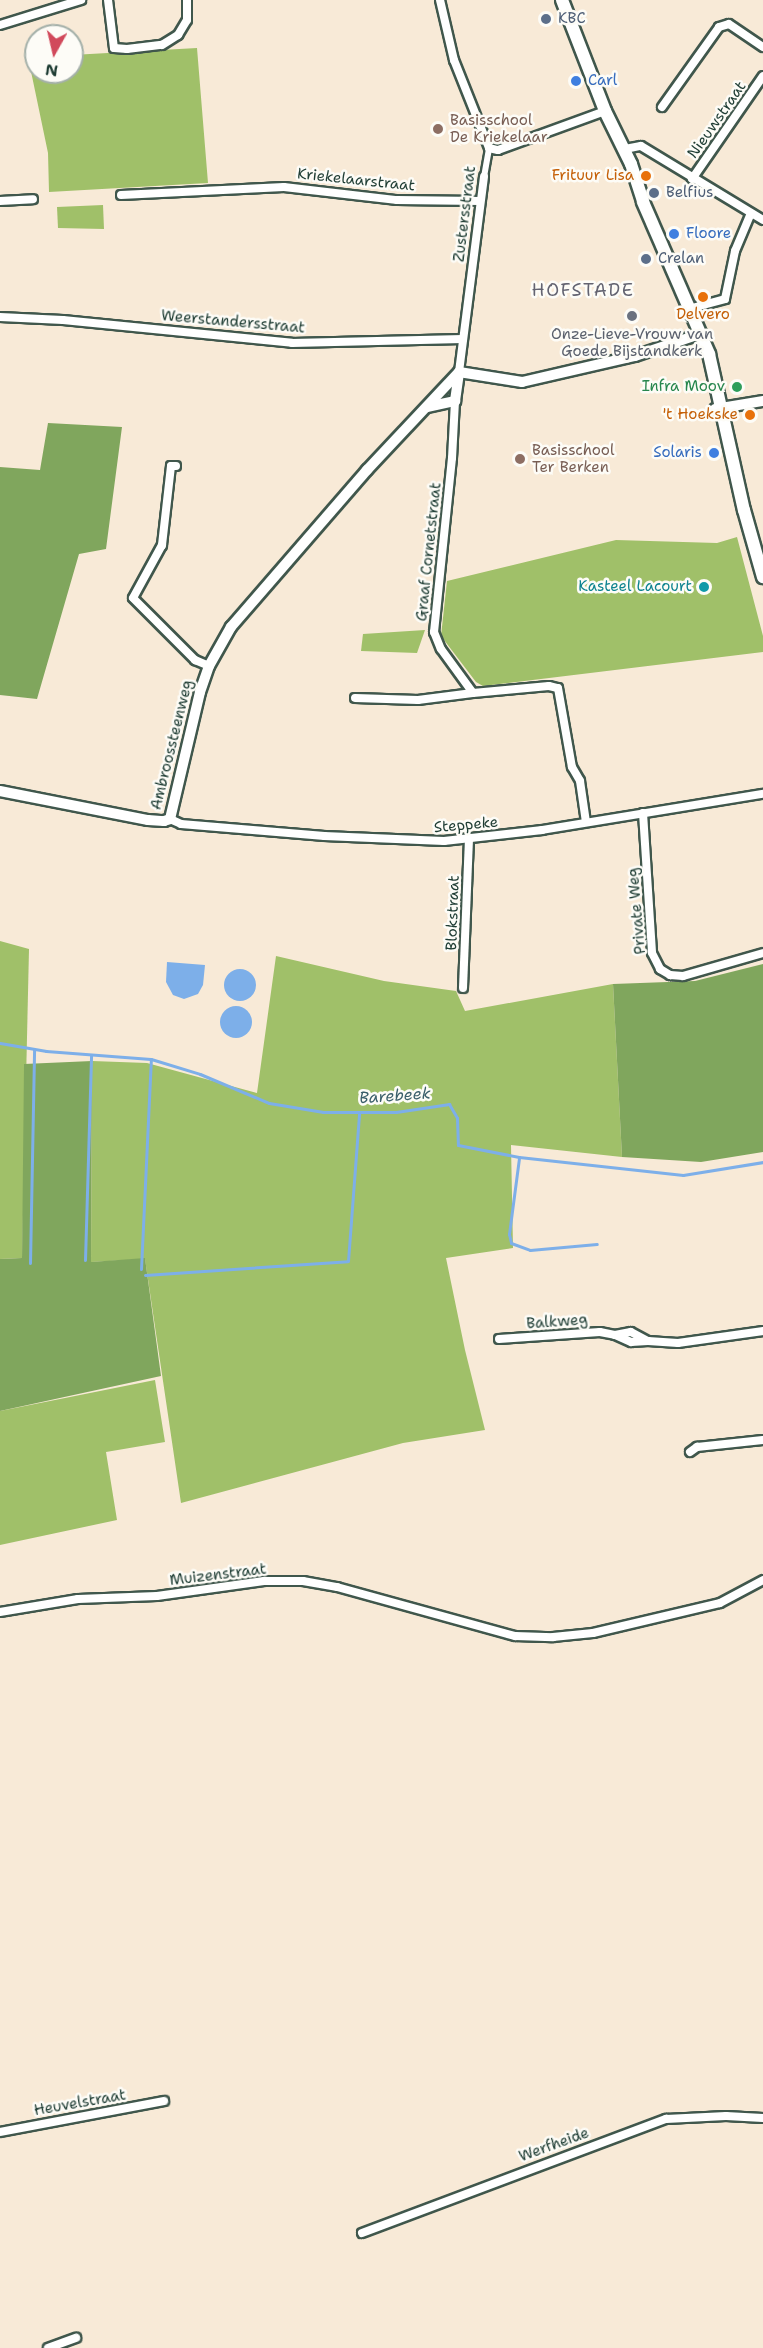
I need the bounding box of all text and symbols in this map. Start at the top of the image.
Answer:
place label: KBC [558,10,586,28]
marker: KBC [539,12,553,26]
north arrow [24,24,84,84]
text: N [44,59,59,82]
place label: Carl [588,72,617,90]
marker: Carl [569,74,583,88]
street label: Nieuwstraat [684,78,750,162]
place label: Basisschool De Kriekelaar [450,111,548,146]
marker: Basisschool De Kriekelaar [431,122,445,136]
street label: Kriekelaarstraat [296,165,416,195]
street label: Zustersstraat [450,165,480,263]
place label: Frituur Lisa [552,167,634,185]
marker: Frituur Lisa [639,169,653,183]
place label: Belfius [666,184,713,202]
marker: Belfius [647,186,661,200]
place label: Floore [686,225,731,243]
marker: Floore [667,227,681,241]
place label: Crelan [658,250,704,268]
marker: Crelan [639,252,653,266]
district label: HOFSTADE [532,279,634,301]
marker: Delvero [696,290,710,304]
place label: Delvero [676,306,730,324]
street label: Weerstandersstraat [160,307,306,337]
marker: Onze-Lieve-Vrouw van Goede Bijstandkerk [625,309,639,323]
place label: Onze-Lieve-Vrouw van Goede Bijstandkerk [551,325,713,360]
place label: Infra Moov [642,378,725,396]
marker: Infra Moov [730,380,744,394]
place label: 't Hoekske [662,406,738,424]
marker: 't Hoekske [743,408,757,422]
place label: Basisschool Ter Berken [532,441,614,476]
place label: Solaris [653,444,702,462]
marker: Solaris [707,446,721,460]
marker: Basisschool Ter Berken [513,452,527,466]
street label: Graaf Cornetstraat [413,482,445,622]
place label: Kasteel Lacourt [578,578,692,596]
marker: Kasteel Lacourt [697,580,711,594]
street label: Ambroossteenweg [147,678,197,812]
street label: Steppeke [433,813,499,837]
street label: Private Weg [624,867,650,955]
street label: Blokstraat [443,875,463,951]
water label: Barebeek [359,1084,431,1108]
street label: Balkweg [526,1311,588,1333]
street label: Muizenstraat [169,1560,267,1590]
street label: Heuvelstraat [33,2086,127,2120]
street label: Werfheide [517,2124,591,2166]

